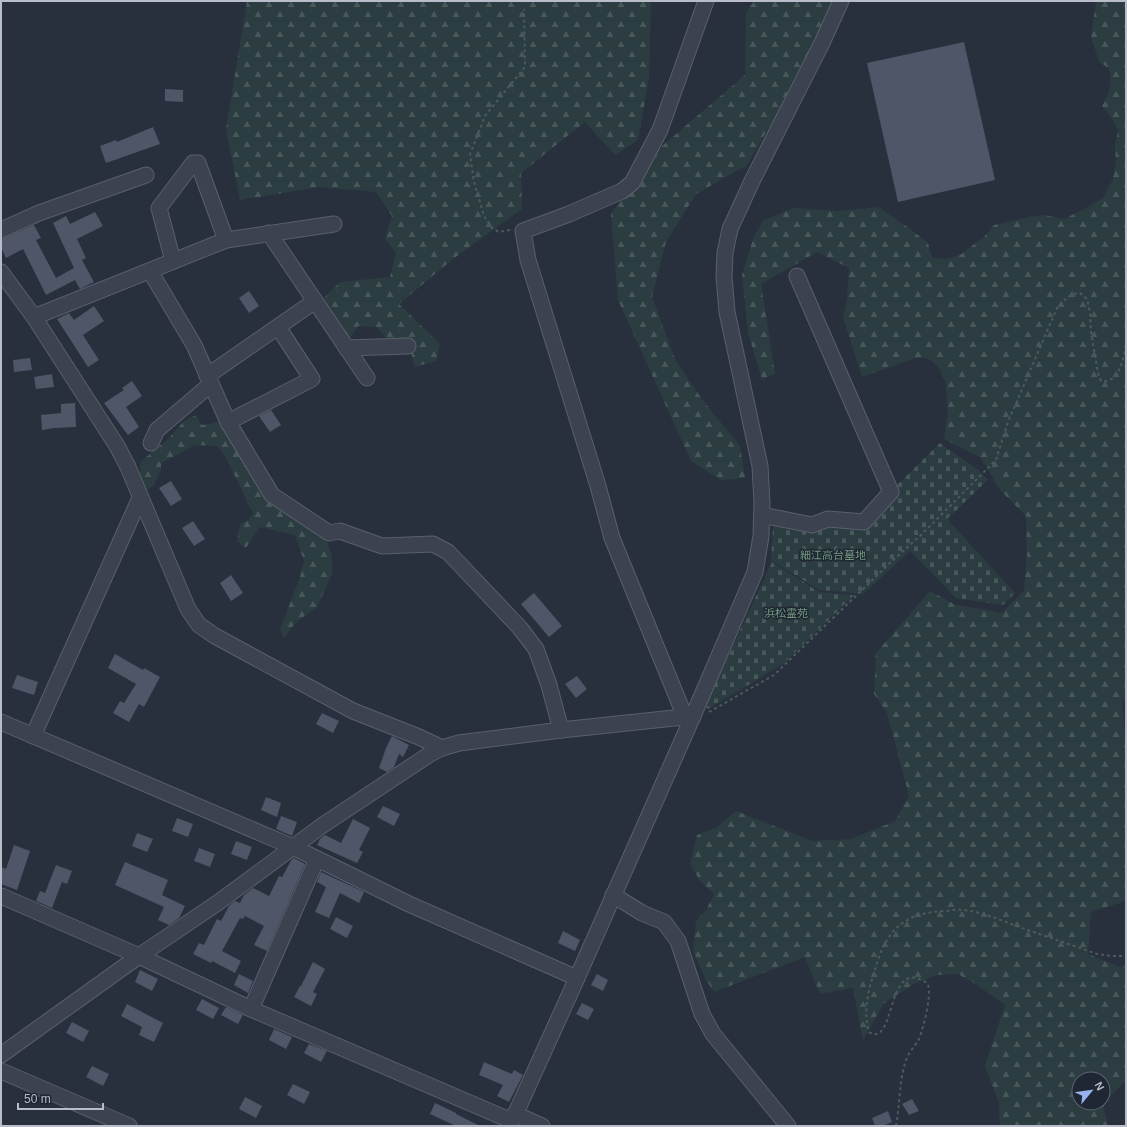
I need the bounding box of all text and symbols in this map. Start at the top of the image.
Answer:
park label: 細江高台墓地 [800,549,866,561]
park label: 浜松霊苑 [764,607,808,619]
north arrow [1071,1071,1111,1111]
text: N [1093,1080,1107,1093]
scale bar [18,1085,103,1111]
text: 50 m [24,1092,51,1106]

